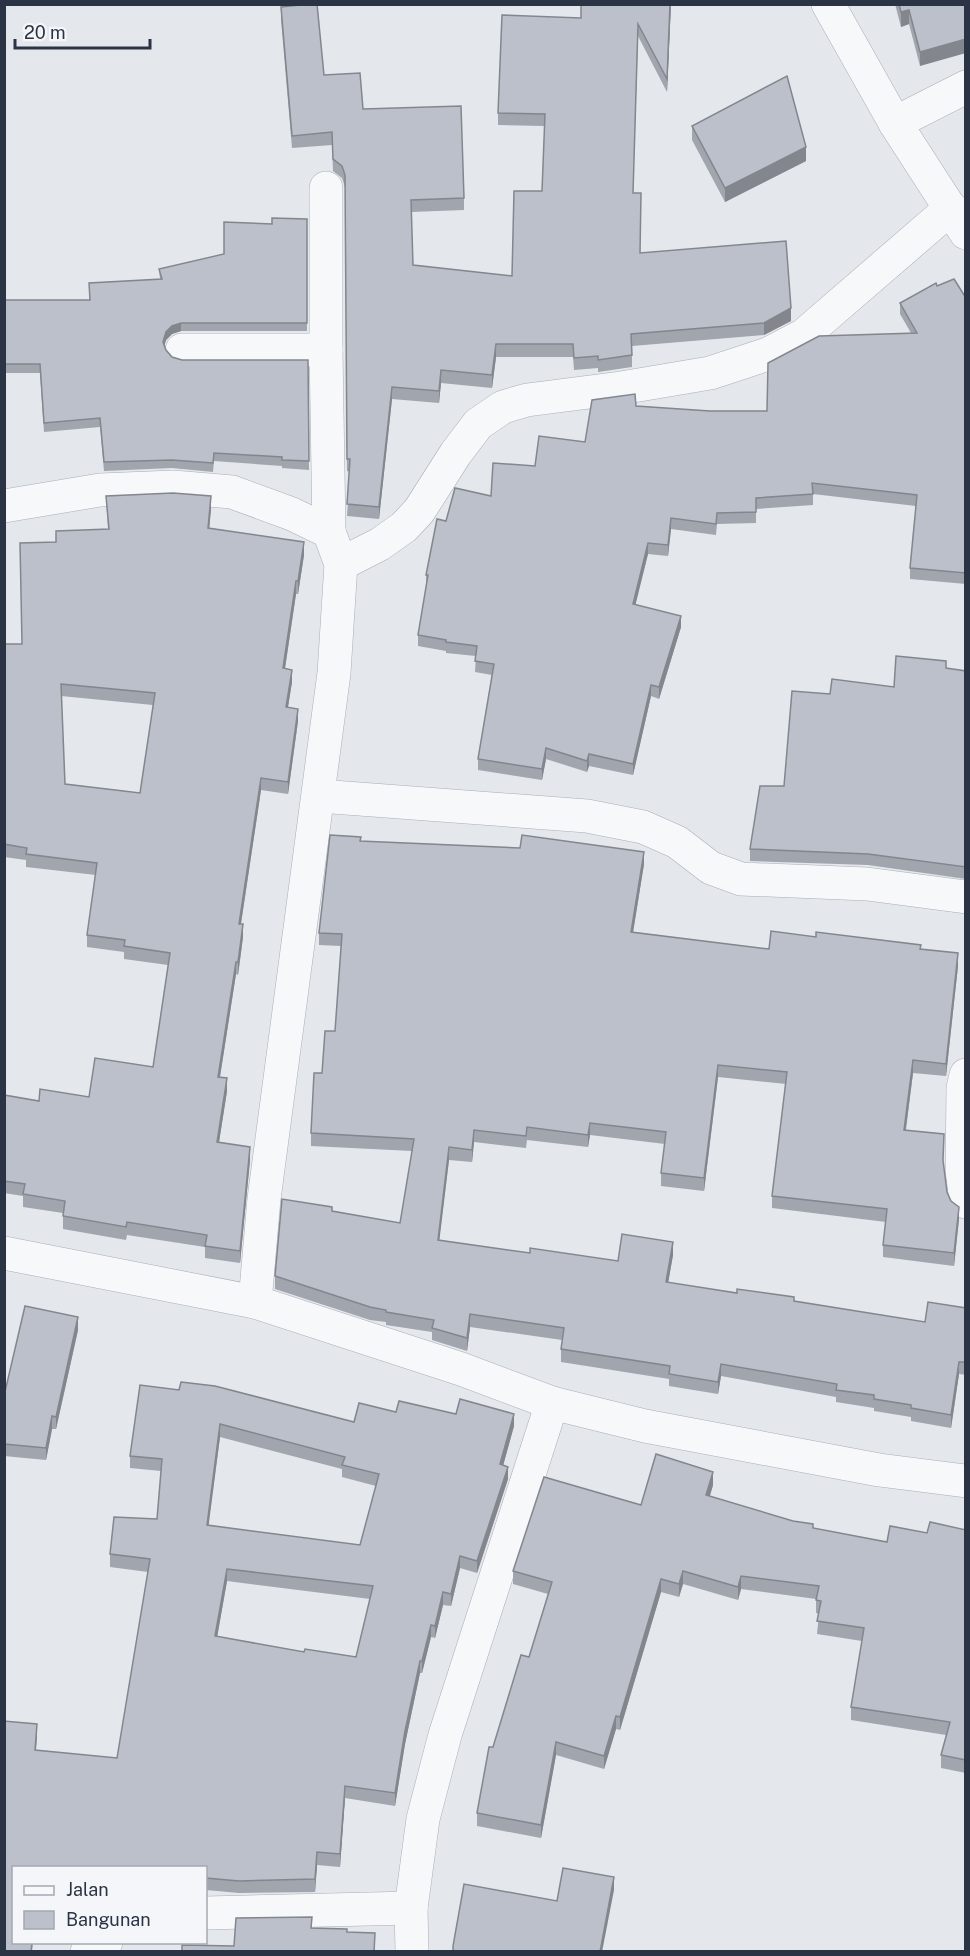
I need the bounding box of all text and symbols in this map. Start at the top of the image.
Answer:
scale bar [15,12,150,50]
text: 20 m [24,22,66,43]
legend [12,1866,207,1944]
text: Jalan [66,1879,109,1900]
text: Bangunan [66,1909,151,1930]

